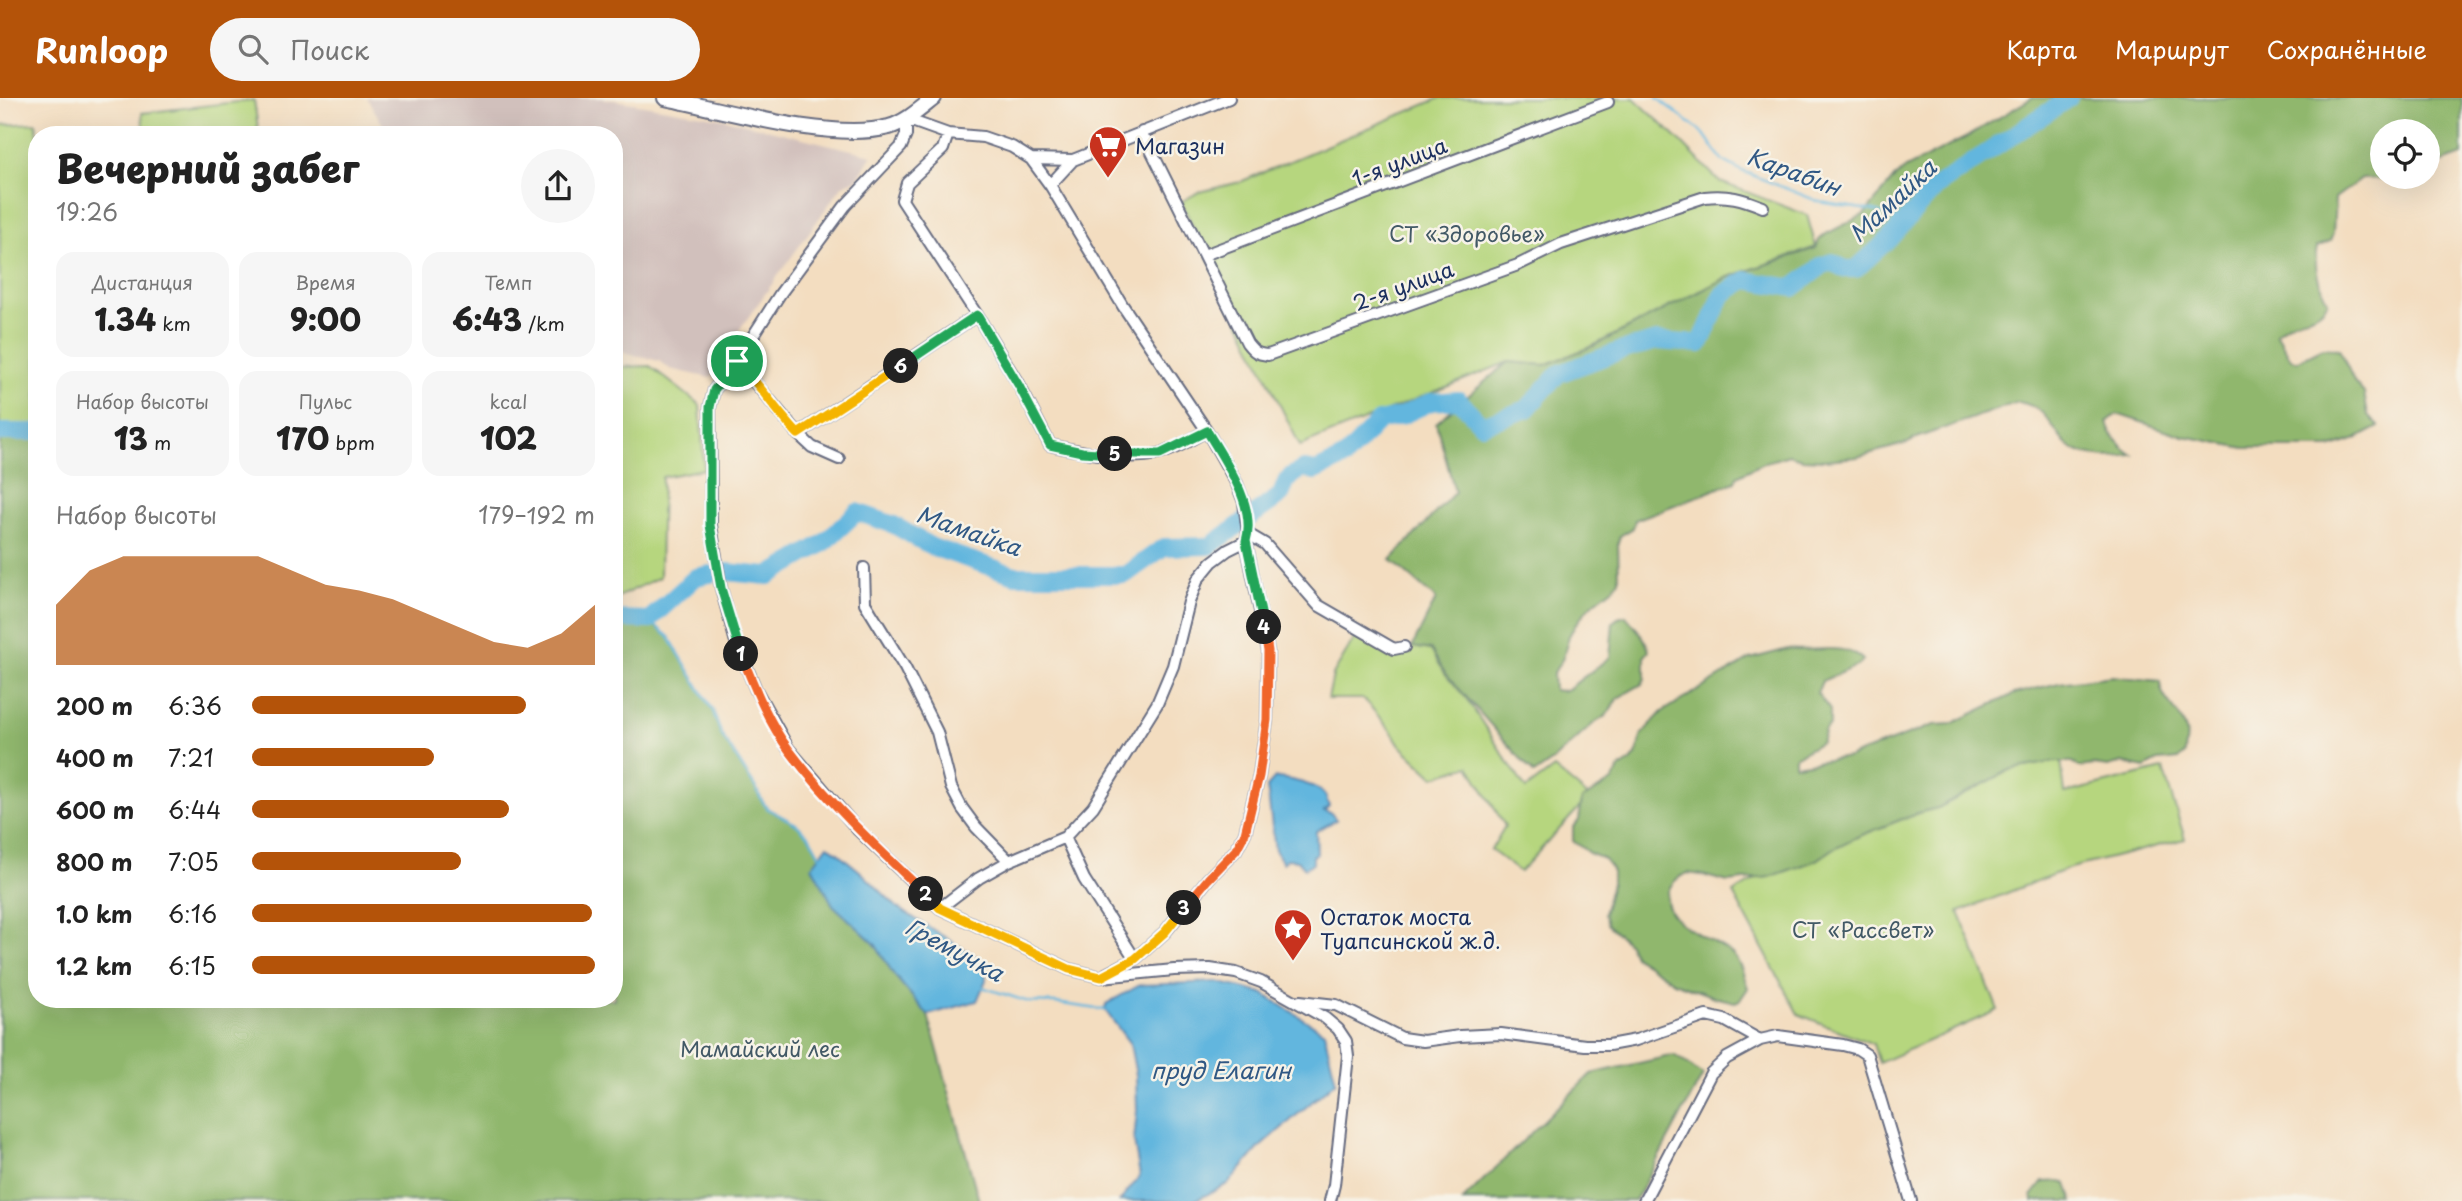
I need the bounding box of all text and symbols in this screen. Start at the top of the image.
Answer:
search box [210,18,700,81]
text: Runloop [35,24,168,74]
icon: search [234,30,272,68]
text: Поиск [290,30,369,69]
text: Карта [2006,31,2077,67]
text: Маршрут [2115,31,2229,67]
text: Сохранённые [2267,31,2427,67]
map controls [2370,119,2440,189]
button: locate [2370,119,2440,189]
supermarket icon: Магазин [1087,124,1129,179]
street label: 1-я улица [1347,128,1452,194]
place label: Магазин [1135,129,1225,161]
water label: Карабин [1743,138,1847,205]
text: Вечерний забег [56,139,359,196]
button: share [521,149,595,223]
water label: Мамайка [1840,150,1944,250]
text: 19:26 [56,194,118,229]
park label: СТ «Здоровье» [1389,217,1545,249]
street label: 2-я улица [1348,252,1459,318]
text: Дистанция [92,268,193,296]
text: Время [295,268,356,296]
text: Темп [484,268,533,296]
text: 1.34 [94,296,156,341]
text: 9:00 [290,296,361,341]
text: 6:43 [452,296,522,341]
text: km [156,309,191,337]
text: /km [522,309,565,337]
pin [707,331,767,391]
icon: arrive [718,342,756,380]
pin: 6 [884,348,918,384]
text: 6 [894,351,907,379]
text: Набор высоты [76,387,209,415]
text: Пульс [299,387,352,415]
text: kcal [490,387,527,415]
text: 13 [114,415,148,460]
text: 170 [276,415,329,460]
text: 102 [480,415,537,460]
text: m [148,428,171,456]
text: bpm [329,428,375,456]
pin: 5 [1098,436,1132,472]
text: 5 [1108,439,1121,467]
water label: Мамайка [912,496,1027,564]
text: Набор высоты [56,497,217,532]
text: 179–192 m [478,497,595,532]
pin: 4 [1246,610,1282,644]
text: 4 [1257,612,1270,640]
pin: 1 [724,636,758,672]
text: 1 [736,639,745,667]
text: 200 m [56,688,133,723]
text: 6:36 [168,688,222,723]
text: 400 m [56,740,134,775]
text: 7:21 [168,740,214,775]
text: 600 m [56,792,134,827]
text: 6:44 [168,792,221,827]
text: 800 m [56,844,133,879]
text: 7:05 [168,844,219,879]
pin: 2 [908,876,944,912]
text: 2 [919,879,932,907]
pin: 3 [1166,890,1202,926]
text: 3 [1177,893,1190,921]
text: 1.0 km [56,896,133,931]
text: 6:16 [168,896,217,931]
place label: Остаток моста Туапсинской ж.д. [1320,900,1501,956]
place icon: Остаток моста Туапсинской ж.д. [1272,907,1314,962]
water label: Гремучка [900,908,1011,990]
park label: СТ «Рассвет» [1792,913,1934,945]
text: 1.2 km [56,948,132,983]
text: 6:15 [168,948,216,983]
park label: Мамайский лес [680,1032,840,1064]
water label: пруд Елагин [1151,1052,1293,1087]

